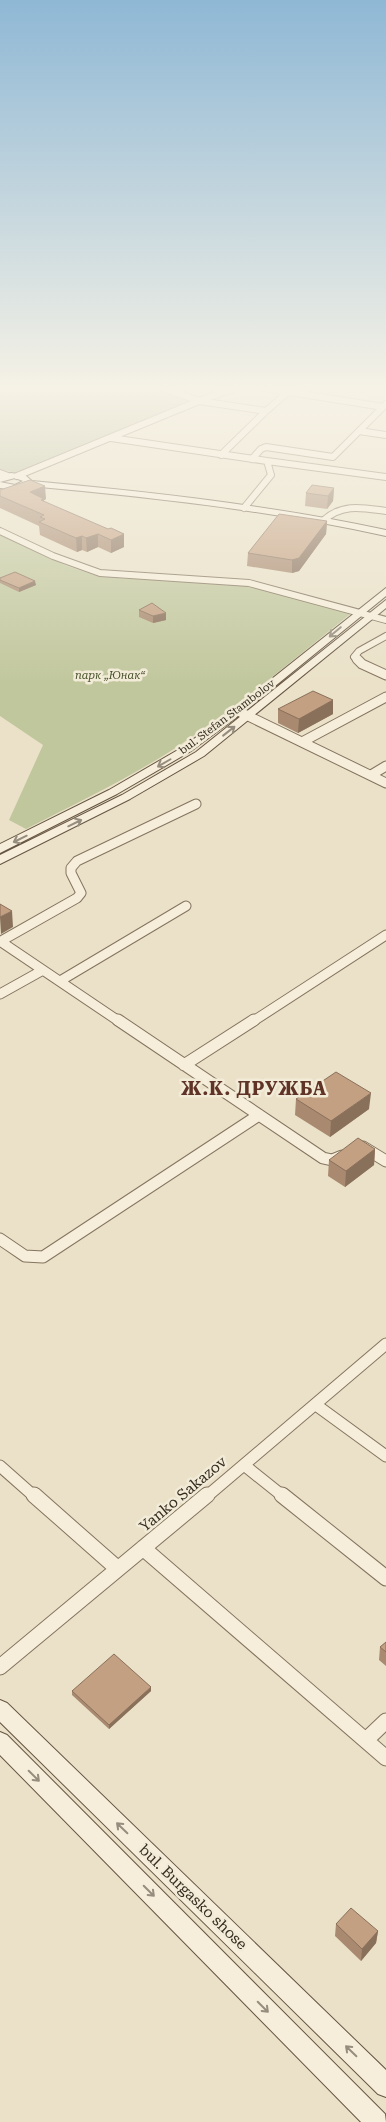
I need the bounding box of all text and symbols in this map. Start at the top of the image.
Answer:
one-way arrow [328,627,341,638]
park label: парк „Юнак“ [75,669,145,682]
street label: bul. Stefan Stambolov [177,676,278,757]
one-way arrow [222,725,235,736]
one-way arrow [157,758,172,768]
one-way arrow [67,818,82,827]
one-way arrow [13,834,28,844]
district label: Ж.К. ДРУЖБА [181,1078,327,1099]
street label: Yanko Sakazov [136,1452,230,1536]
one-way arrow [28,1770,40,1782]
one-way arrow [116,1822,128,1834]
street label: bul. Burgasko shose [135,1841,251,1953]
one-way arrow [142,1885,154,1897]
one-way arrow [257,2001,269,2013]
one-way arrow [345,2045,357,2058]

